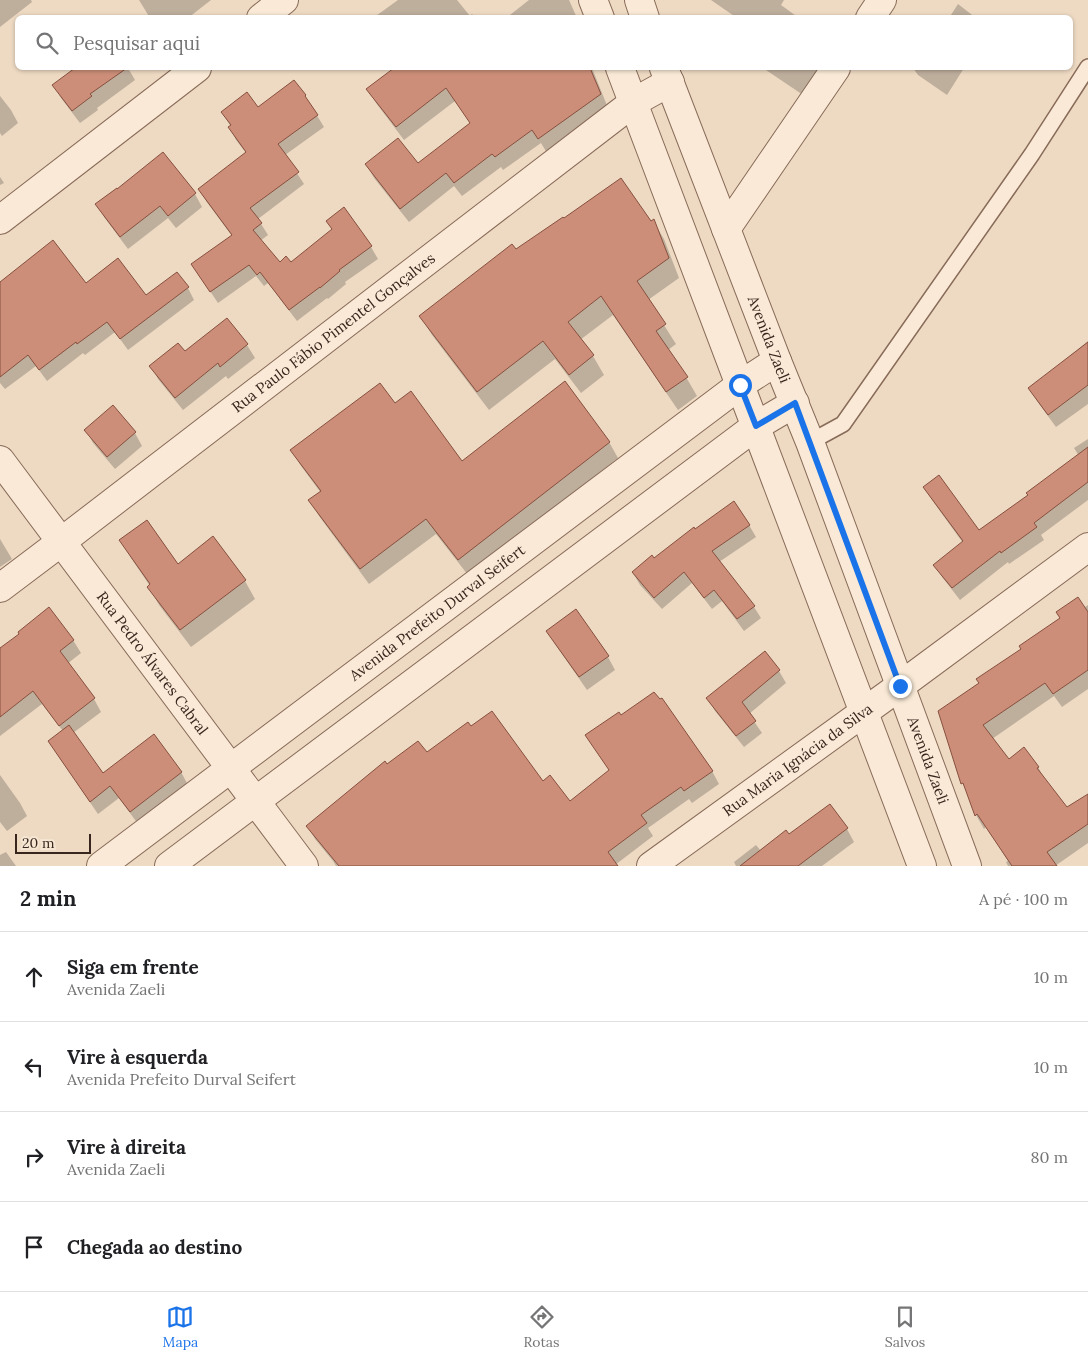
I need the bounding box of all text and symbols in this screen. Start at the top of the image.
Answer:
search box [15,15,1073,70]
icon: search [33,29,61,57]
text: Pesquisar aqui [73,31,200,55]
street label: Rua Paulo Fábio Pimentel Gonçalves [228,248,439,416]
street label: Avenida Zaeli [743,292,795,386]
route start [729,374,752,397]
street label: Avenida Prefeito Durval Seifert [345,540,529,685]
street label: Rua Pedro Álvares Cabral [93,587,213,739]
route end [889,675,912,698]
street label: Rua Maria Ignácia da Silva [719,699,876,820]
street label: Avenida Zaeli [903,713,953,807]
scale bar [15,831,91,854]
text: 20 m [22,834,54,852]
text: 2 min [20,885,76,912]
text: A pé · 100 m [979,889,1068,909]
text: Siga em frente [67,955,199,979]
icon: ahead [20,963,48,991]
text: 10 m [1034,967,1068,987]
text: Avenida Zaeli [67,979,165,999]
text: Vire à esquerda [67,1045,208,1069]
icon: left [20,1053,48,1081]
text: 10 m [1034,1057,1068,1077]
text: Avenida Prefeito Durval Seifert [67,1069,296,1089]
text: Vire à direita [67,1135,186,1159]
icon: right [20,1143,48,1171]
text: 80 m [1031,1147,1068,1167]
text: Avenida Zaeli [67,1159,165,1179]
icon: arrive [20,1233,48,1261]
text: Chegada ao destino [67,1235,242,1259]
tab: Mapa [163,1303,198,1351]
tab: Rotas [524,1303,560,1351]
tab: Salvos [885,1303,925,1351]

